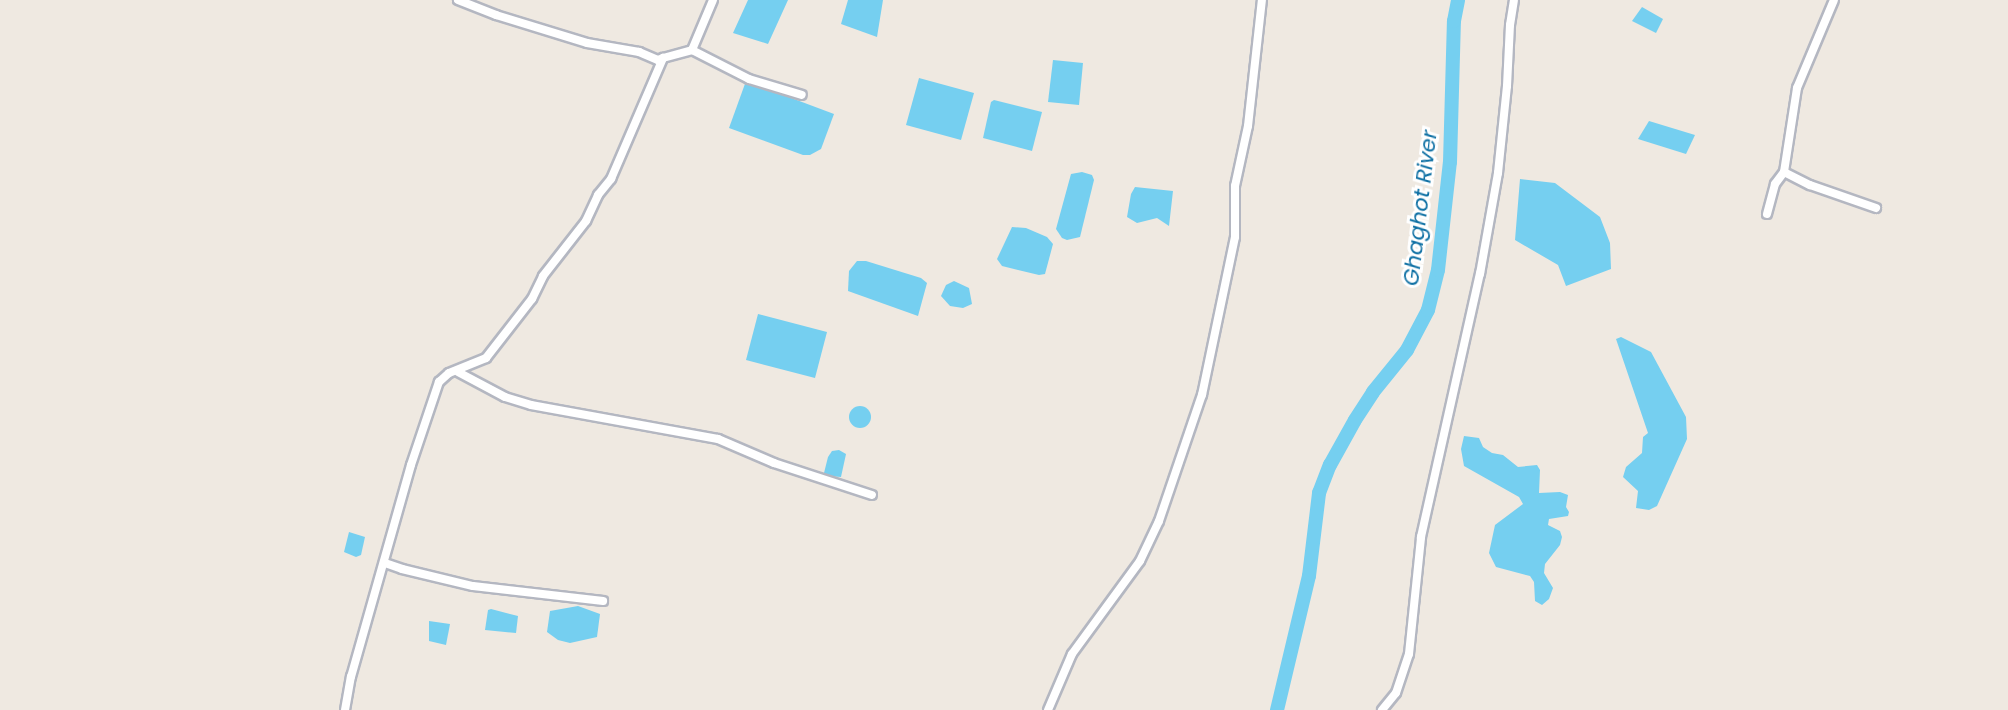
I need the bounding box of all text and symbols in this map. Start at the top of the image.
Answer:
water label: Ghaghot River [1397,129,1443,287]

